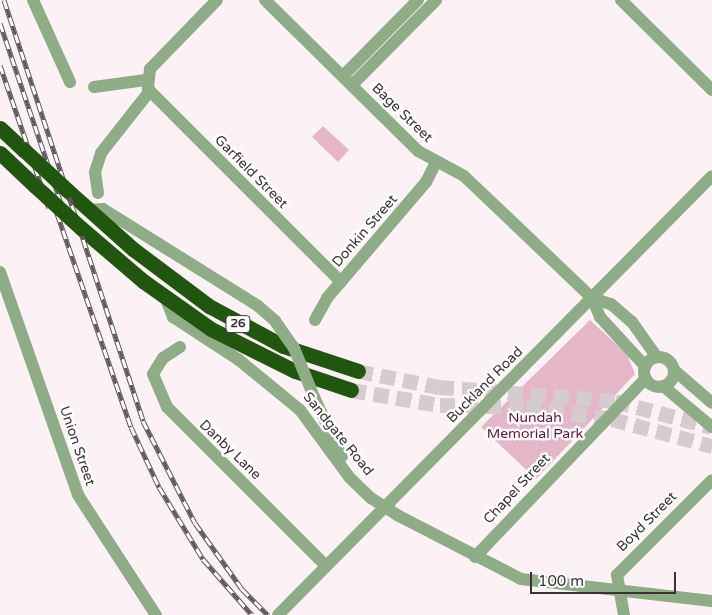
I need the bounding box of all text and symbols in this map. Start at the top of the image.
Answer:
street label: Bage Street [368,80,436,146]
street label: Garfield Street [211,132,291,212]
street label: Donkin Street [329,191,401,271]
road number: 26 [224,314,252,334]
street label: Buckland Road [443,343,527,427]
street label: Sandgate Road [299,389,377,479]
street label: Union Street [56,404,98,488]
park label: Nundah Memorial Park [487,410,583,442]
street label: Danby Lane [196,417,264,483]
street label: Chapel Street [480,450,554,528]
street label: Boyd Street [614,489,680,555]
scale bar [532,562,678,594]
text: 100 m [538,572,584,590]

